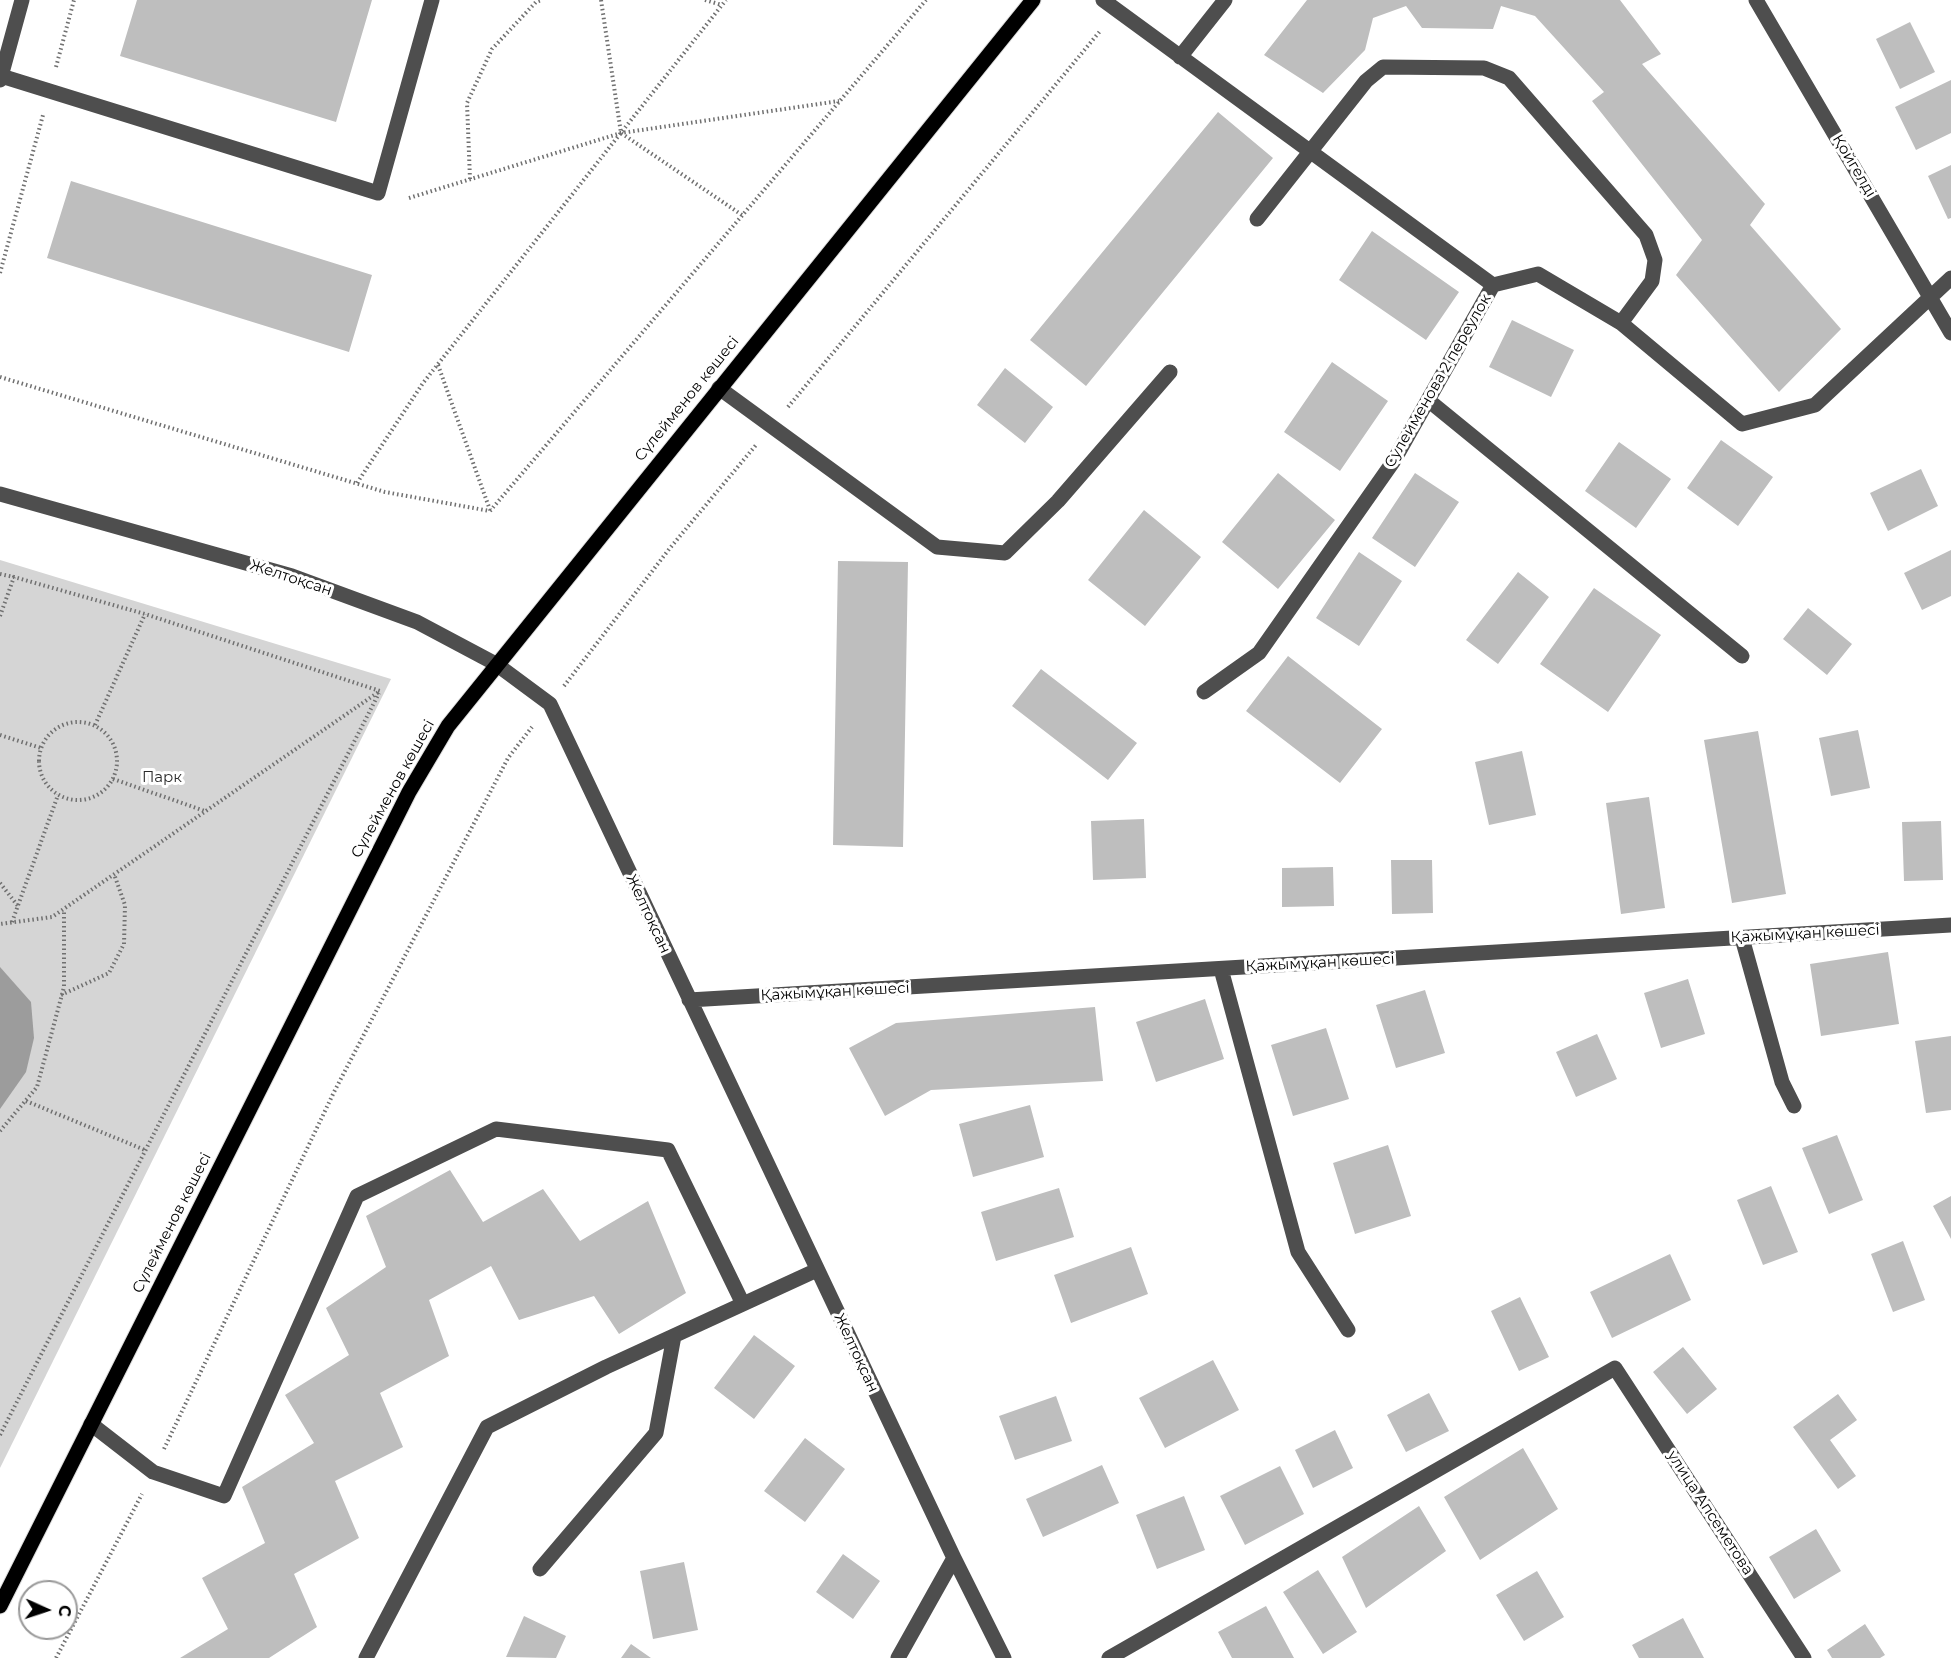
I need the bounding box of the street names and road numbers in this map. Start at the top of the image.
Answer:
street label: Қойгелді [1828,131,1880,201]
street label: Сулейменова 2 переулок [1381,291,1495,471]
street label: Сүлейменов көшесі [631,333,743,465]
street label: Желтоқсан [248,556,334,600]
street label: Сүлейменов көшесі [347,717,439,861]
street label: Желтоқсан [622,872,674,956]
street label: Қажымұқан көшесі [1730,921,1880,947]
street label: Қажымұқан көшесі [1245,950,1395,976]
street label: Қажымұқан көшесі [760,979,910,1005]
street label: Сүлейменов көшесі [129,1150,215,1296]
street label: Желтоқсан [830,1311,882,1395]
street label: улица Апсеметова [1663,1447,1757,1579]

